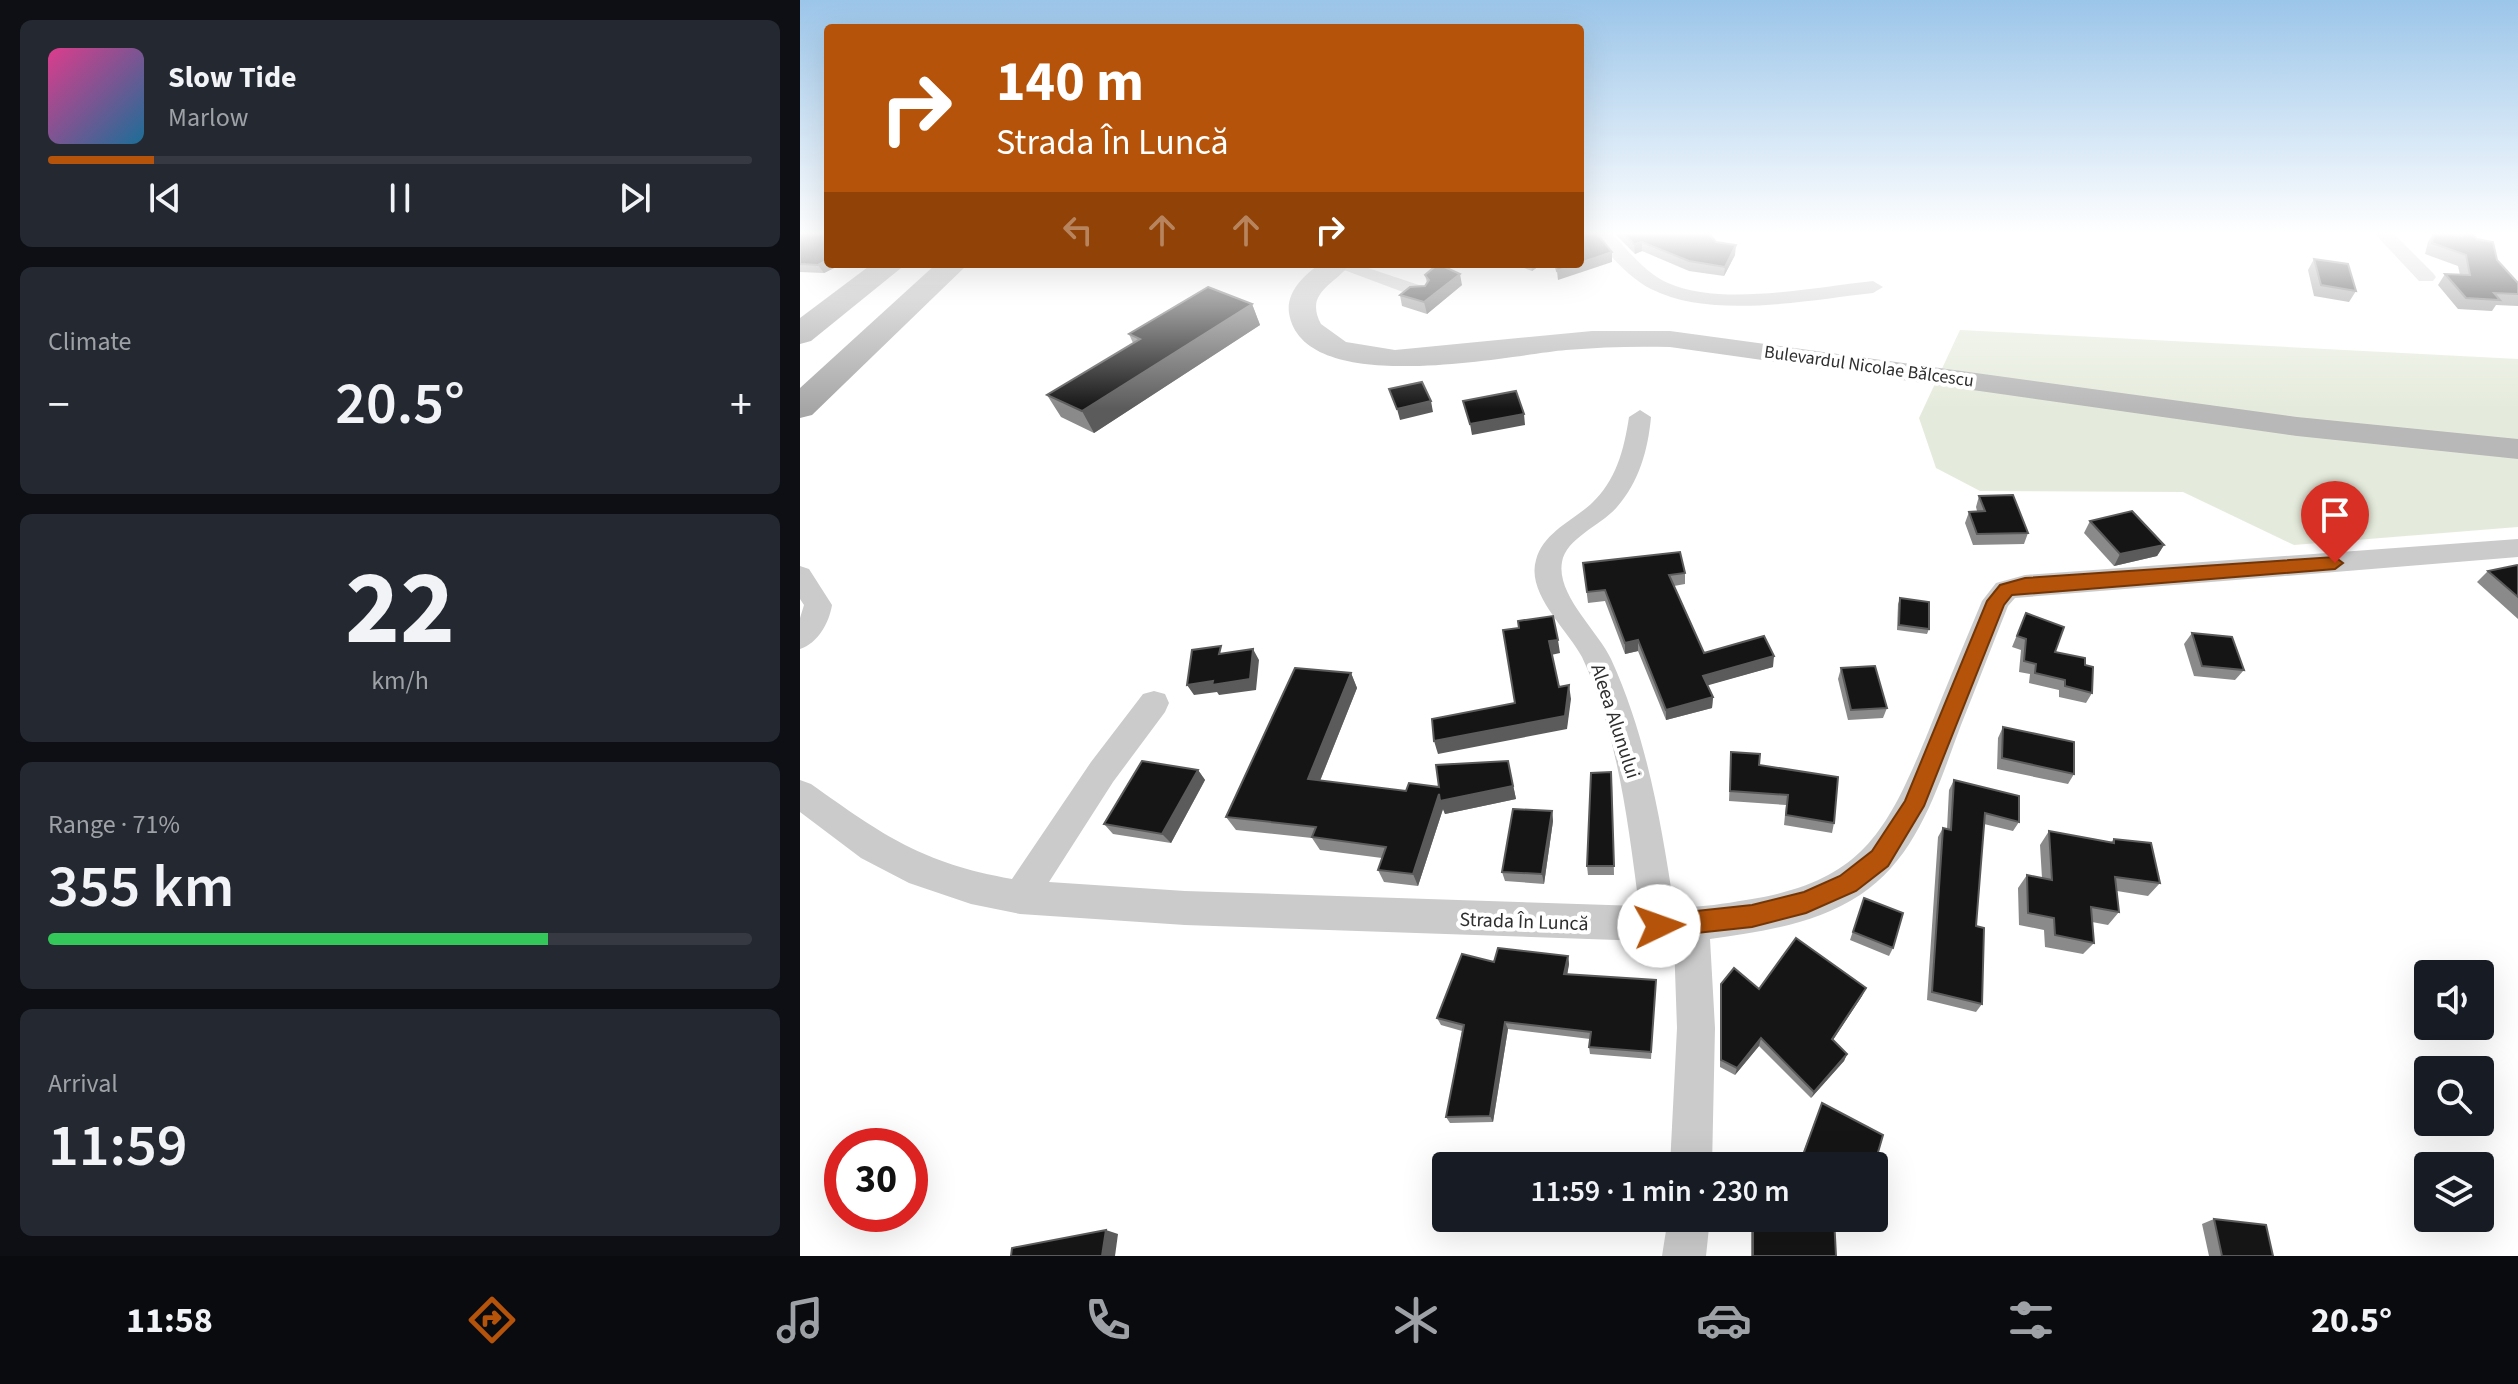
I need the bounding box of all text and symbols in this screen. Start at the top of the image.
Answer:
text: 140 m [996,43,1144,122]
text: Slow Tide [168,56,297,99]
icon: right [864,56,968,160]
text: Marlow [168,99,248,136]
text: Strada În Luncă [996,117,1229,168]
icon: previous [143,176,187,220]
icon: pause [378,176,422,220]
icon: next [613,176,657,220]
icon: left [1056,208,1100,252]
icon: ahead [1140,208,1184,252]
icon: ahead [1224,208,1268,252]
icon: right [1308,208,1352,252]
text: Climate [48,323,132,360]
street label: Bulevardul Nicolae Bălcescu [1762,339,1975,394]
text: 20.5° [335,362,465,447]
text: − [48,374,70,437]
text: + [730,374,752,437]
pin [2301,481,2369,563]
icon: arrive [2313,493,2357,537]
text: 22 [345,536,455,684]
street label: Aleea Alunului [1583,660,1647,782]
text: km/h [371,662,429,699]
text: Range · 71% [48,806,180,843]
text: 355 km [48,845,234,930]
position arrow [1617,884,1701,968]
street label: Strada În Luncă [1459,906,1589,938]
map controls [2414,960,2494,1232]
button: sound [2414,960,2494,1040]
button: search [2414,1056,2494,1136]
text: Arrival [48,1065,118,1102]
text: 11:59 [48,1104,188,1189]
speed limit sign: 30 [824,1128,928,1232]
button: layers [2414,1152,2494,1232]
text: 11:59 · 1 min · 230 m [1530,1170,1790,1213]
icon: directions [464,1292,520,1348]
icon: music [772,1292,828,1348]
icon: phone [1080,1292,1136,1348]
icon: climate [1388,1292,1444,1348]
icon: car [1696,1292,1752,1348]
icon: filters [2003,1292,2059,1348]
text: 11:58 [126,1295,213,1346]
text: 20.5° [2311,1295,2392,1346]

